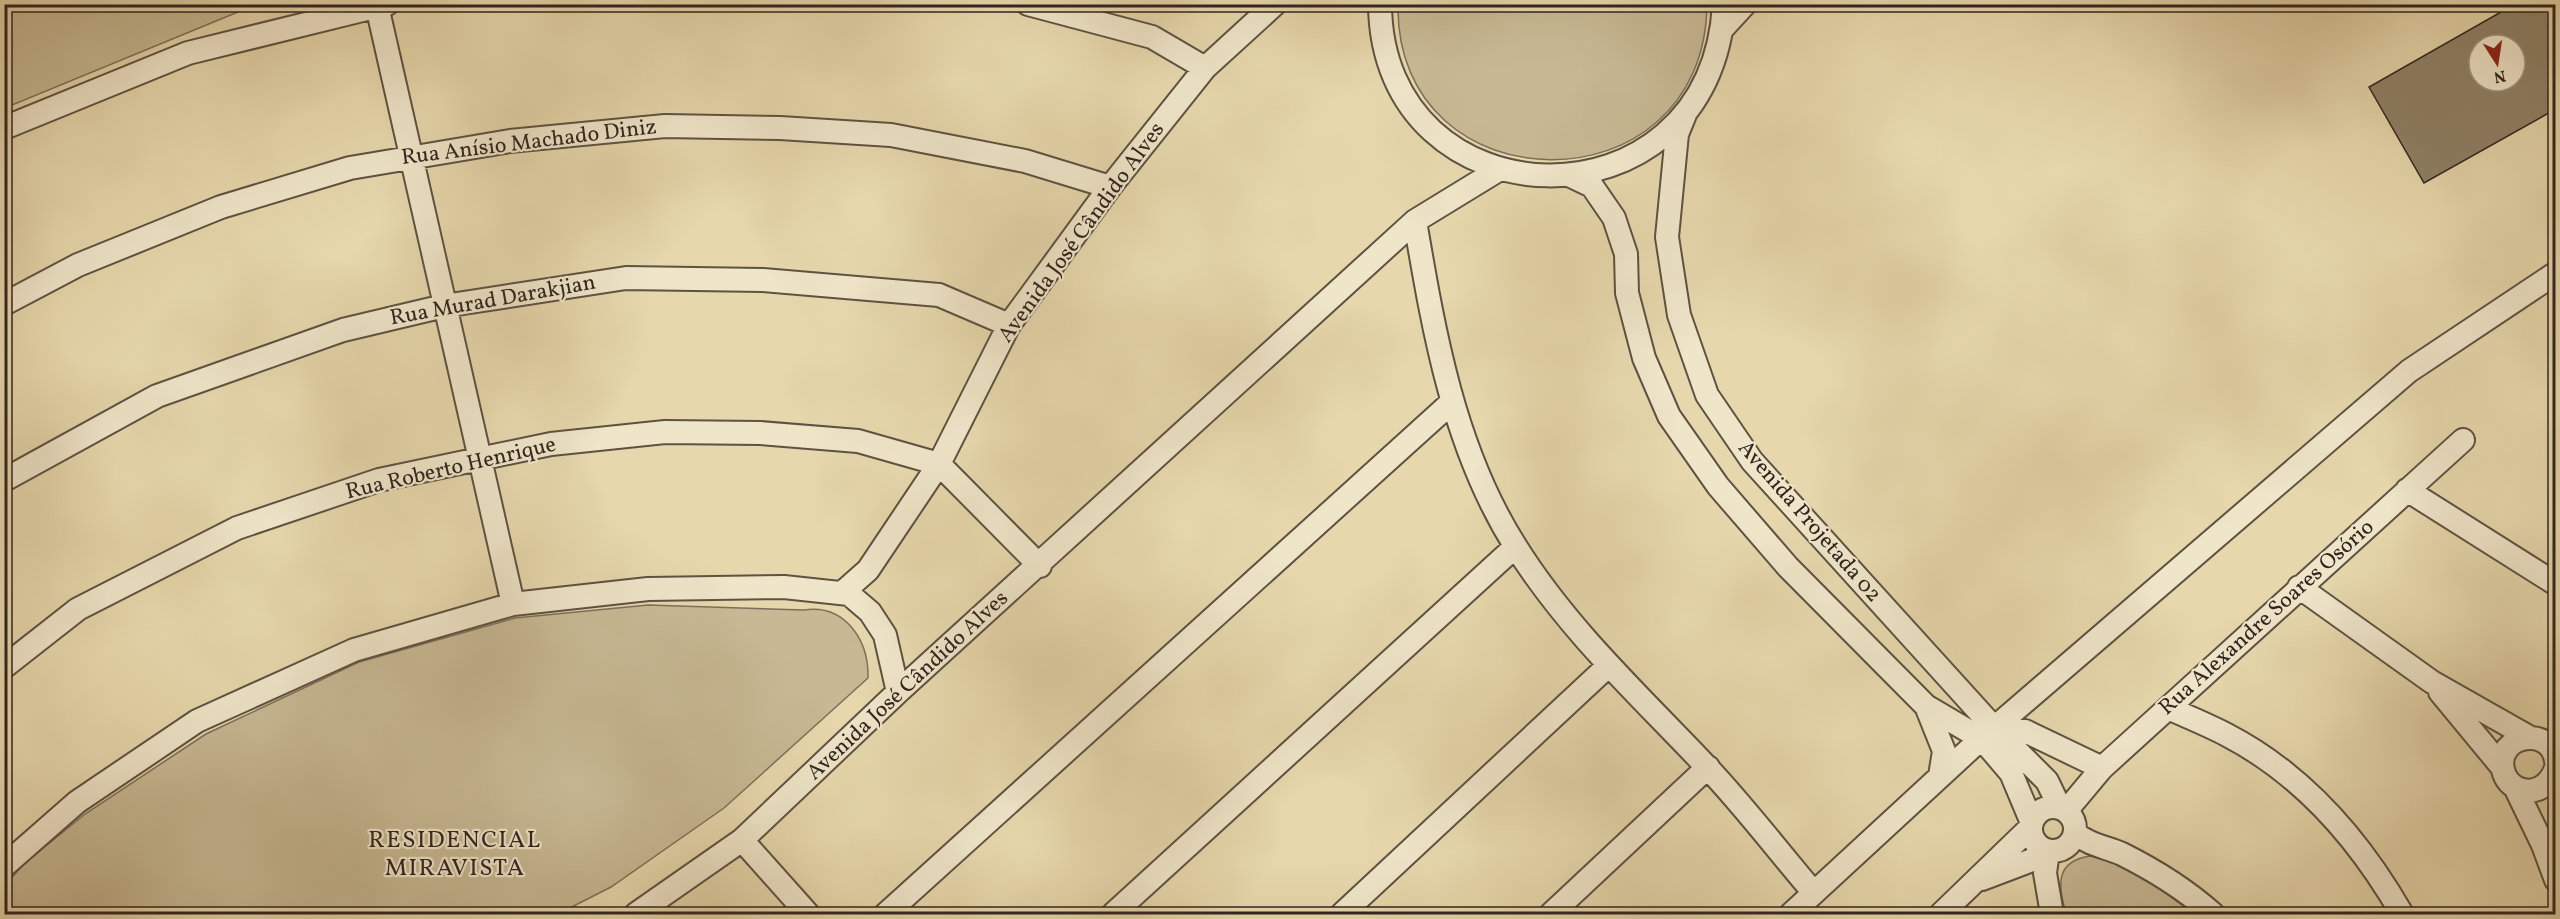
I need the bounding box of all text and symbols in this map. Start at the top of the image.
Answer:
north arrow [2467,33,2527,93]
text: N [2491,64,2508,88]
street label: Rua Anísio Machado Diniz [400,112,658,174]
street label: Avenida José Cândido Alves [991,116,1173,350]
street label: Rua Murad Darakjian [388,268,598,334]
street label: Rua Roberto Henrique [343,430,559,508]
street label: Avenida Projetada 02 [1730,434,1888,610]
street label: Rua Alexandre Soares Osório [2152,513,2382,723]
street label: Avenida José Cândido Alves [800,584,1016,788]
district label: RESIDENCIAL MIRAVISTA [368,824,542,886]

